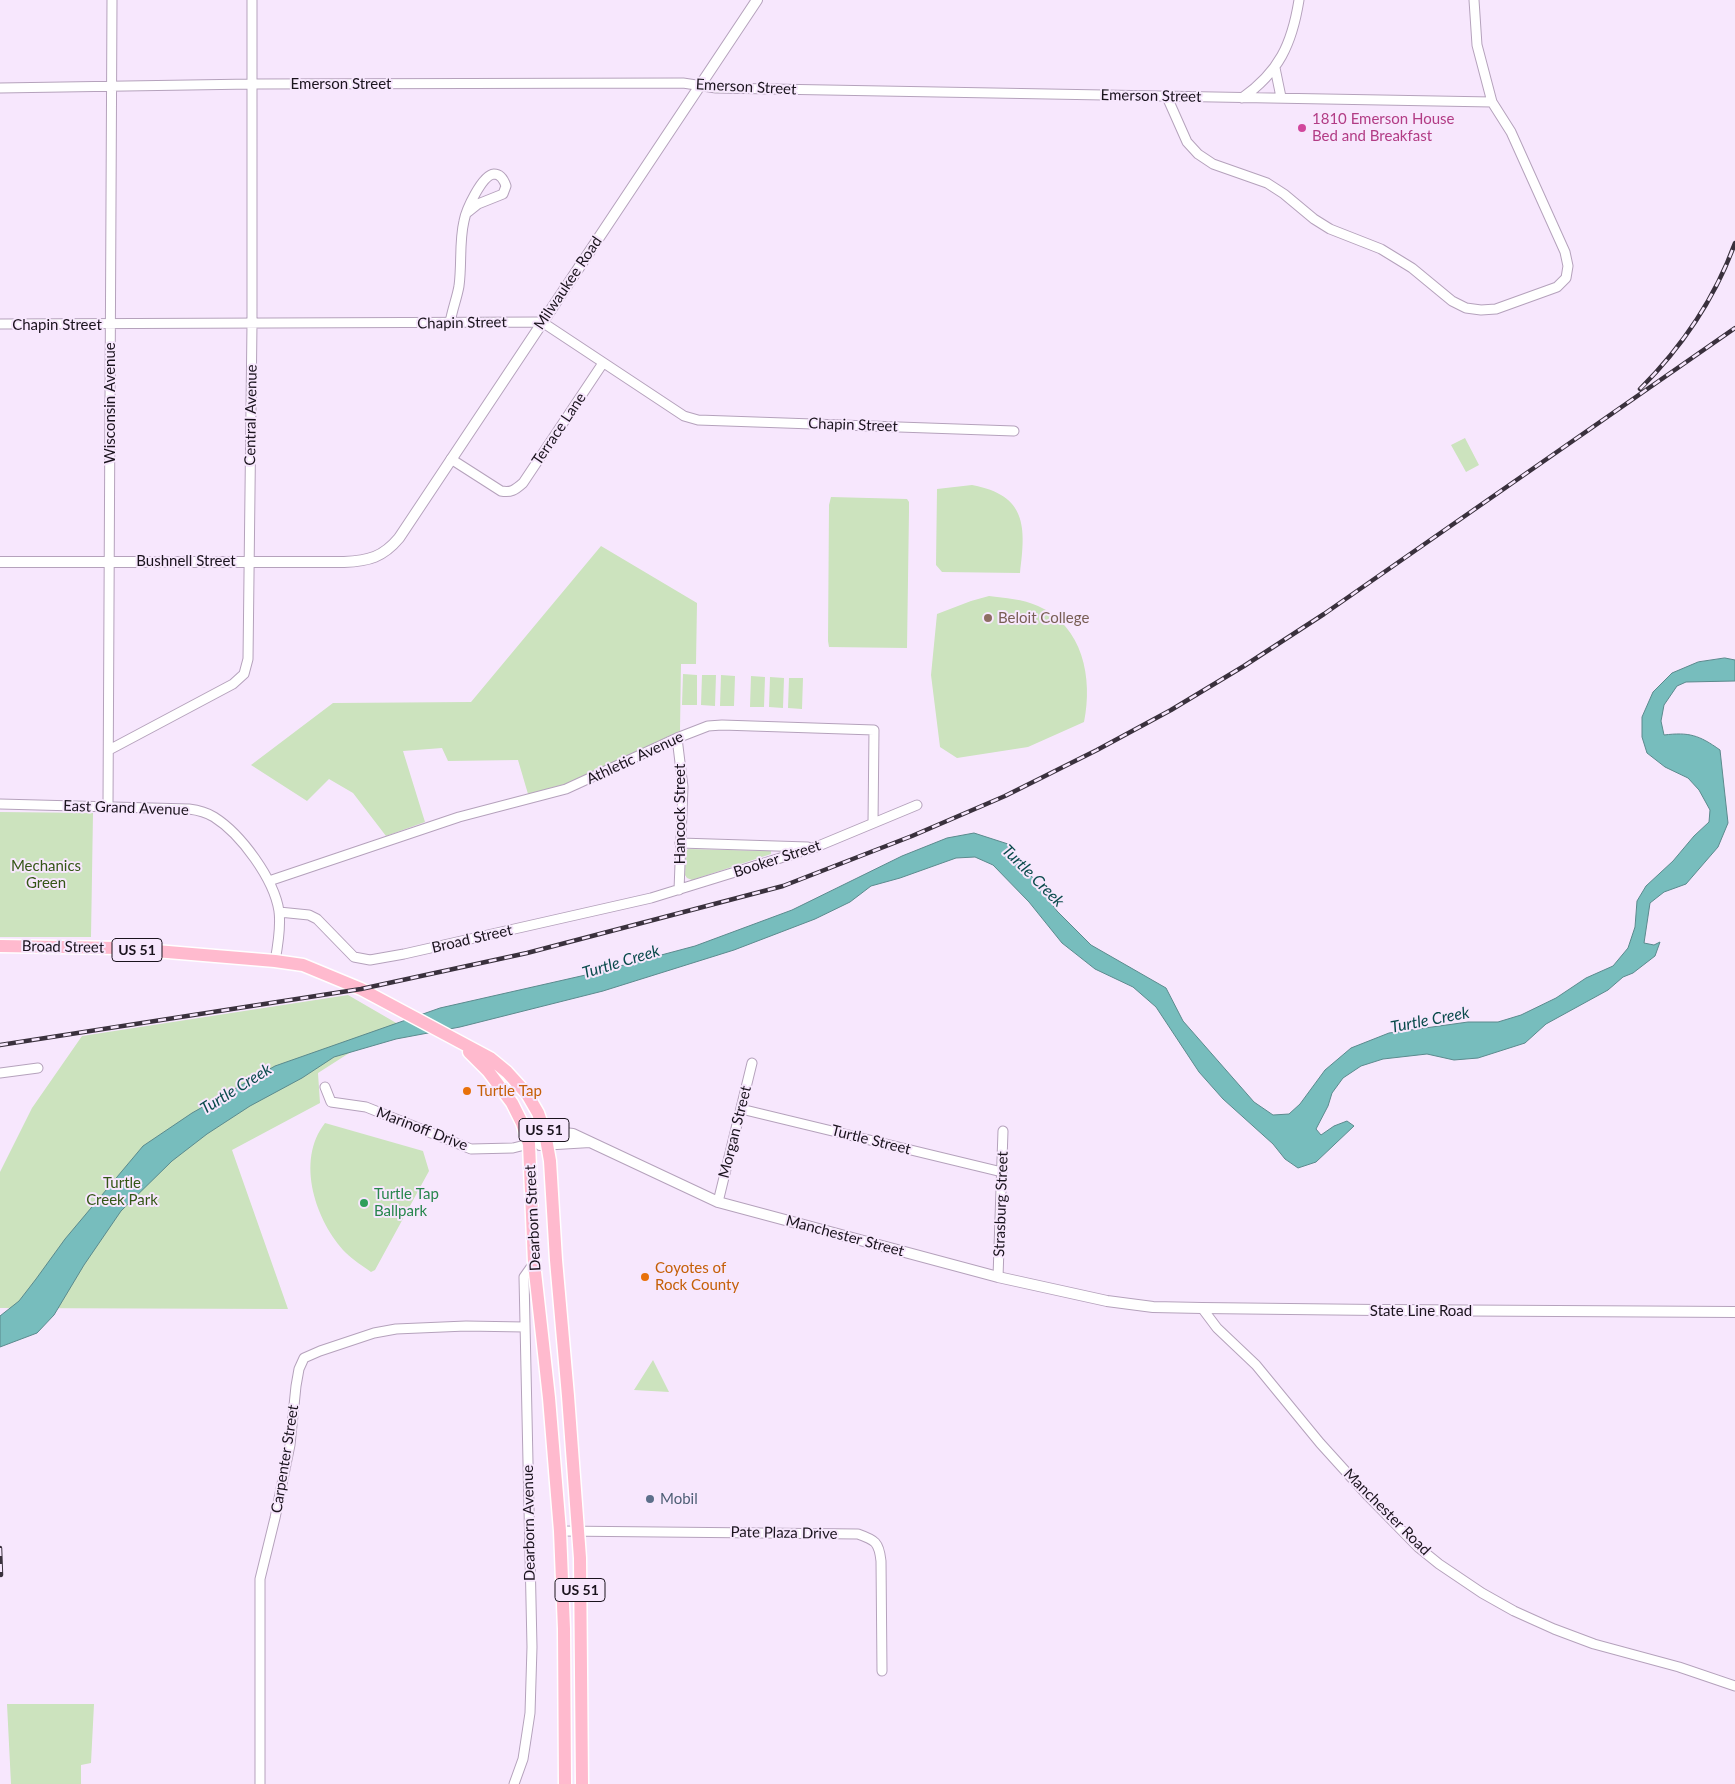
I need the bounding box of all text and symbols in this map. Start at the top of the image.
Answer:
street label: Emerson Street [291,75,391,93]
street label: Emerson Street [695,75,797,99]
street label: Emerson Street [1100,86,1202,106]
place label: 1810 Emerson House Bed and Breakfast [1312,110,1454,145]
marker: 1810 Emerson House Bed and Breakfast [1296,122,1308,134]
street label: Milwaukee Road [530,233,606,333]
street label: Chapin Street [417,313,507,333]
street label: Chapin Street [12,316,102,334]
street label: Wisconsin Avenue [101,342,119,464]
street label: Central Avenue [241,364,261,466]
street label: Terrace Lane [528,389,590,469]
street label: Chapin Street [808,414,898,436]
street label: Bushnell Street [136,552,236,570]
place label: Beloit College [998,609,1089,627]
marker: Beloit College [982,612,994,624]
street label: Athletic Avenue [584,728,686,788]
street label: Hancock Street [671,764,689,864]
street label: East Grand Avenue [63,797,189,819]
street label: Booker Street [731,836,823,882]
water label: Turtle Creek [998,841,1068,911]
park label: Mechanics Green [11,857,81,892]
street label: Broad Street [430,921,514,957]
street label: Broad Street [22,937,104,957]
road number: US 51 [112,938,162,962]
water label: Turtle Creek [580,941,662,983]
water label: Turtle Creek [1389,1003,1471,1037]
water label: Turtle Creek [197,1060,275,1118]
place label: Turtle Tap [477,1082,542,1100]
street label: Morgan Street [715,1084,755,1180]
marker: Turtle Tap [461,1085,473,1097]
street label: Marinoff Drive [374,1103,470,1155]
road number: US 51 [519,1118,569,1142]
street label: Turtle Street [829,1121,913,1159]
street label: Strasburg Street [990,1151,1012,1257]
street label: Dearborn Street [521,1164,545,1272]
park label: Turtle Creek Park [86,1174,158,1209]
place label: Turtle Tap Ballpark [374,1185,439,1220]
marker: Turtle Tap Ballpark [358,1197,370,1209]
street label: Manchester Street [784,1212,906,1260]
place label: Coyotes of Rock County [655,1259,739,1294]
marker: Coyotes of Rock County [639,1271,651,1283]
street label: State Line Road [1370,1302,1472,1320]
street label: Carpenter Street [268,1403,302,1515]
street label: Dearborn Avenue [519,1465,539,1581]
street label: Manchester Road [1340,1465,1434,1559]
place label: Mobil [660,1490,698,1508]
marker: Mobil [644,1493,656,1505]
street label: Pate Plaza Drive [730,1523,838,1543]
road number: US 51 [555,1578,605,1602]

